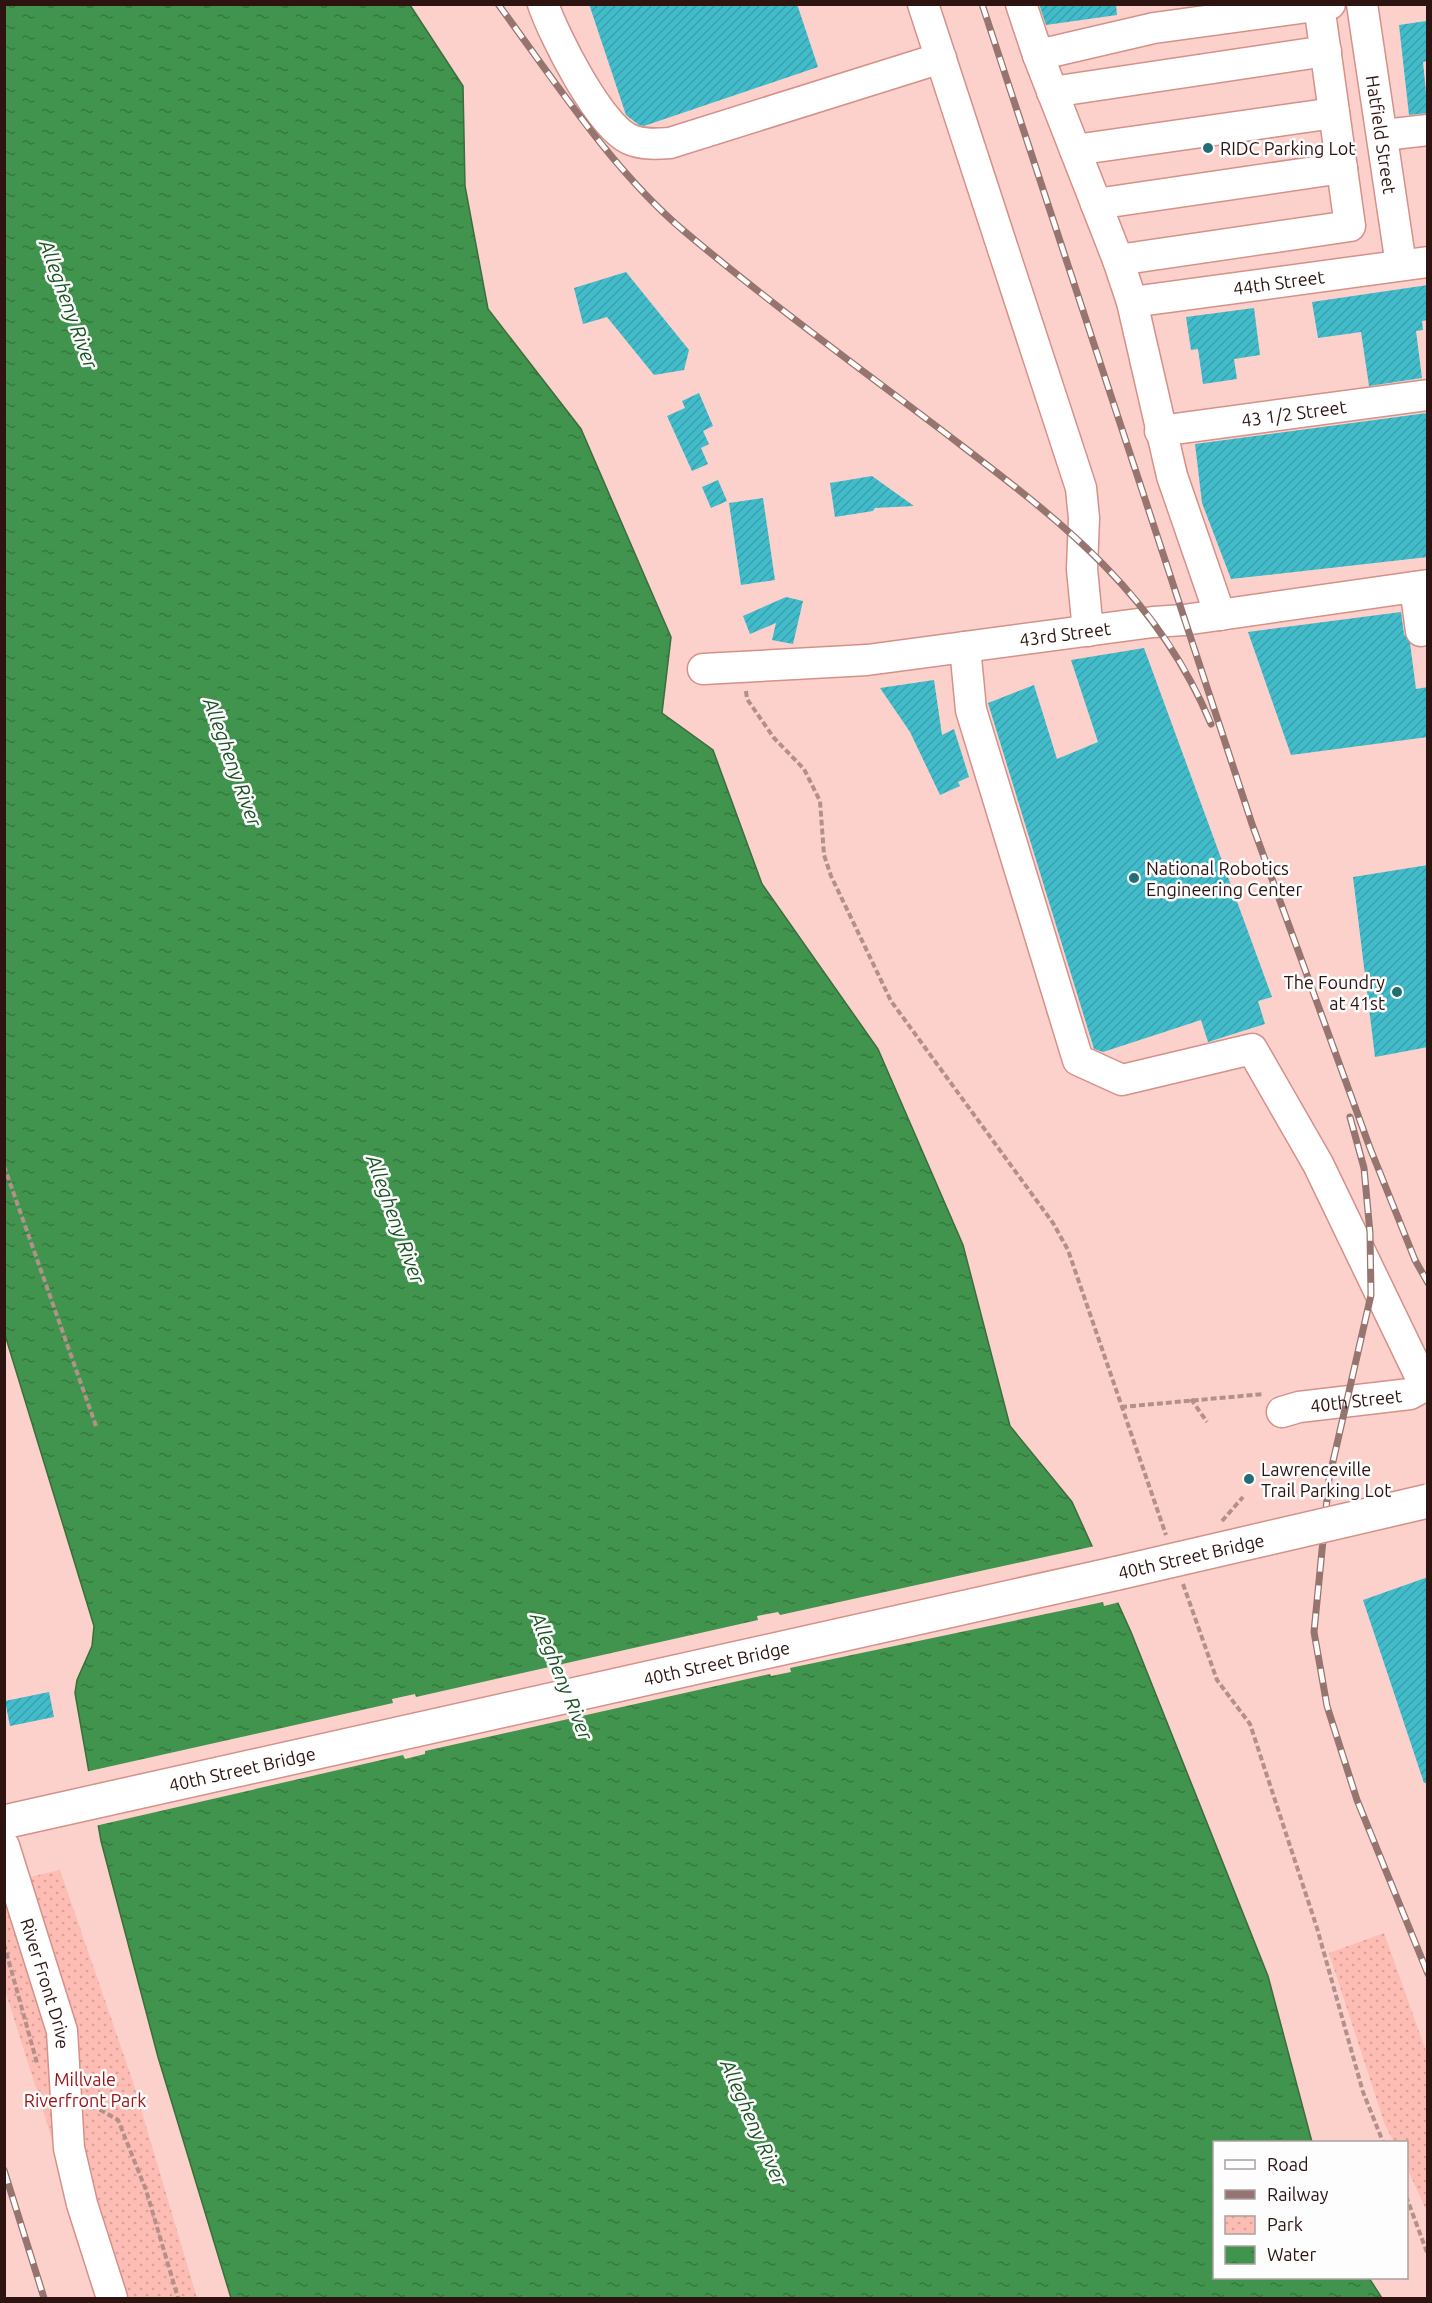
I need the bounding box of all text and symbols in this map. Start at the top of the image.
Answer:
street label: Hatfield Street [1363,74,1400,195]
place label: RIDC Parking Lot [1220,138,1355,158]
marker: RIDC Parking Lot [1201,141,1215,155]
water label: Allegheny River [35,236,103,373]
street label: 44th Street [1232,266,1326,298]
street label: 43 1/2 Street [1240,396,1348,430]
street label: 43rd Street [1018,618,1112,650]
water label: Allegheny River [199,694,267,831]
place label: National Robotics Engineering Center [1146,858,1302,899]
marker: National Robotics Engineering Center [1127,871,1141,885]
place label: The Foundry at 41st [1284,972,1385,1013]
marker: The Foundry at 41st [1390,985,1404,999]
water label: Allegheny River [362,1151,430,1288]
street label: 40th Street [1309,1385,1403,1416]
place label: Lawrenceville Trail Parking Lot [1261,1459,1391,1500]
marker: Lawrenceville Trail Parking Lot [1242,1472,1256,1486]
street label: 40th Street Bridge [1116,1529,1266,1583]
water label: Allegheny River [526,1608,599,1744]
street label: 40th Street Bridge [641,1637,792,1689]
street label: 40th Street Bridge [167,1743,317,1795]
street label: River Front Drive [17,1916,73,2050]
water label: Allegheny River [716,2055,793,2190]
park label: Millvale Riverfront Park [24,2069,146,2110]
legend [1213,2141,1408,2279]
text: Road [1267,2154,1309,2174]
text: Railway [1267,2184,1329,2204]
text: Park [1267,2214,1303,2234]
text: Water [1267,2244,1317,2264]

